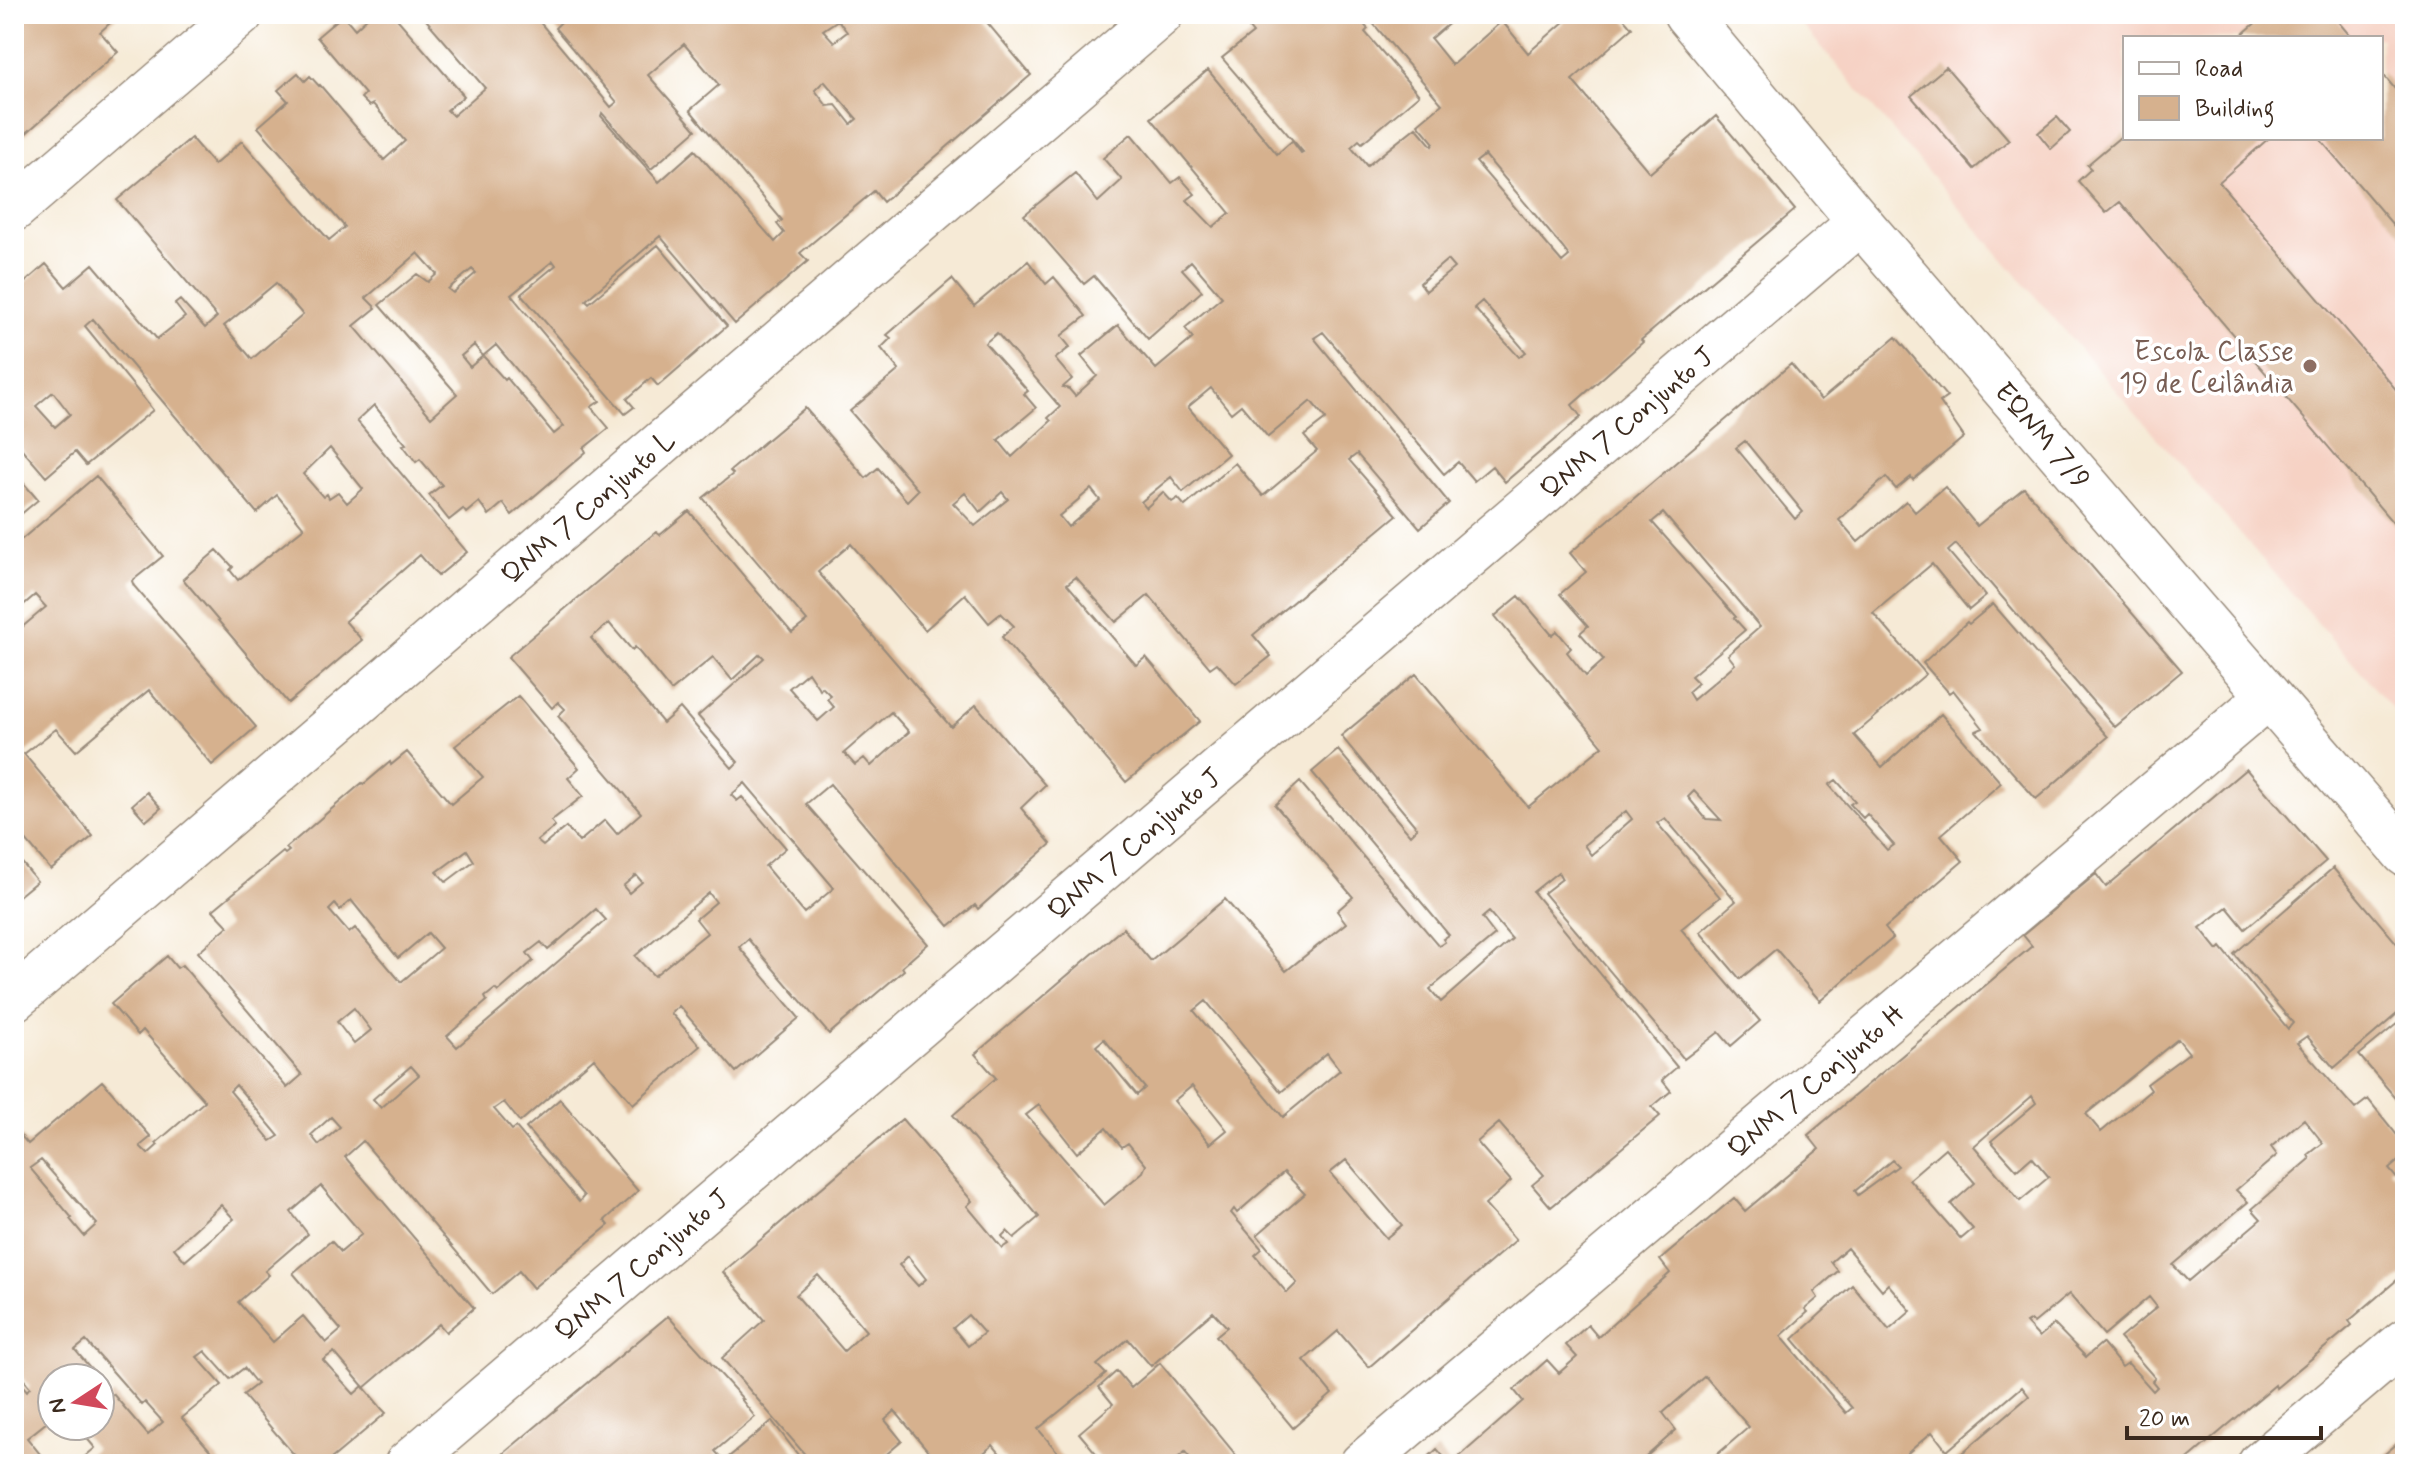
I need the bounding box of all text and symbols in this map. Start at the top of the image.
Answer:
legend [2123,36,2383,140]
text: Road [2195,54,2243,85]
text: Building [2195,94,2275,128]
place label: Escola Classe 19 de Ceilândia [2119,334,2294,403]
street label: QNM 7 Conjunto J [1533,339,1723,508]
marker: Escola Classe 19 de Ceilândia [2301,357,2319,375]
street label: EQNM 7/9 [1985,375,2098,498]
street label: QNM 7 Conjunto L [494,423,684,594]
street label: QNM 7 Conjunto J [1041,760,1230,930]
street label: QNM 7 Conjunto H [1721,997,1913,1168]
street label: QNM 7 Conjunto J [548,1181,738,1351]
north arrow [36,1362,116,1442]
scale bar [2127,1390,2321,1440]
text: N [43,1396,74,1416]
text: 20 m [2139,1404,2190,1435]

